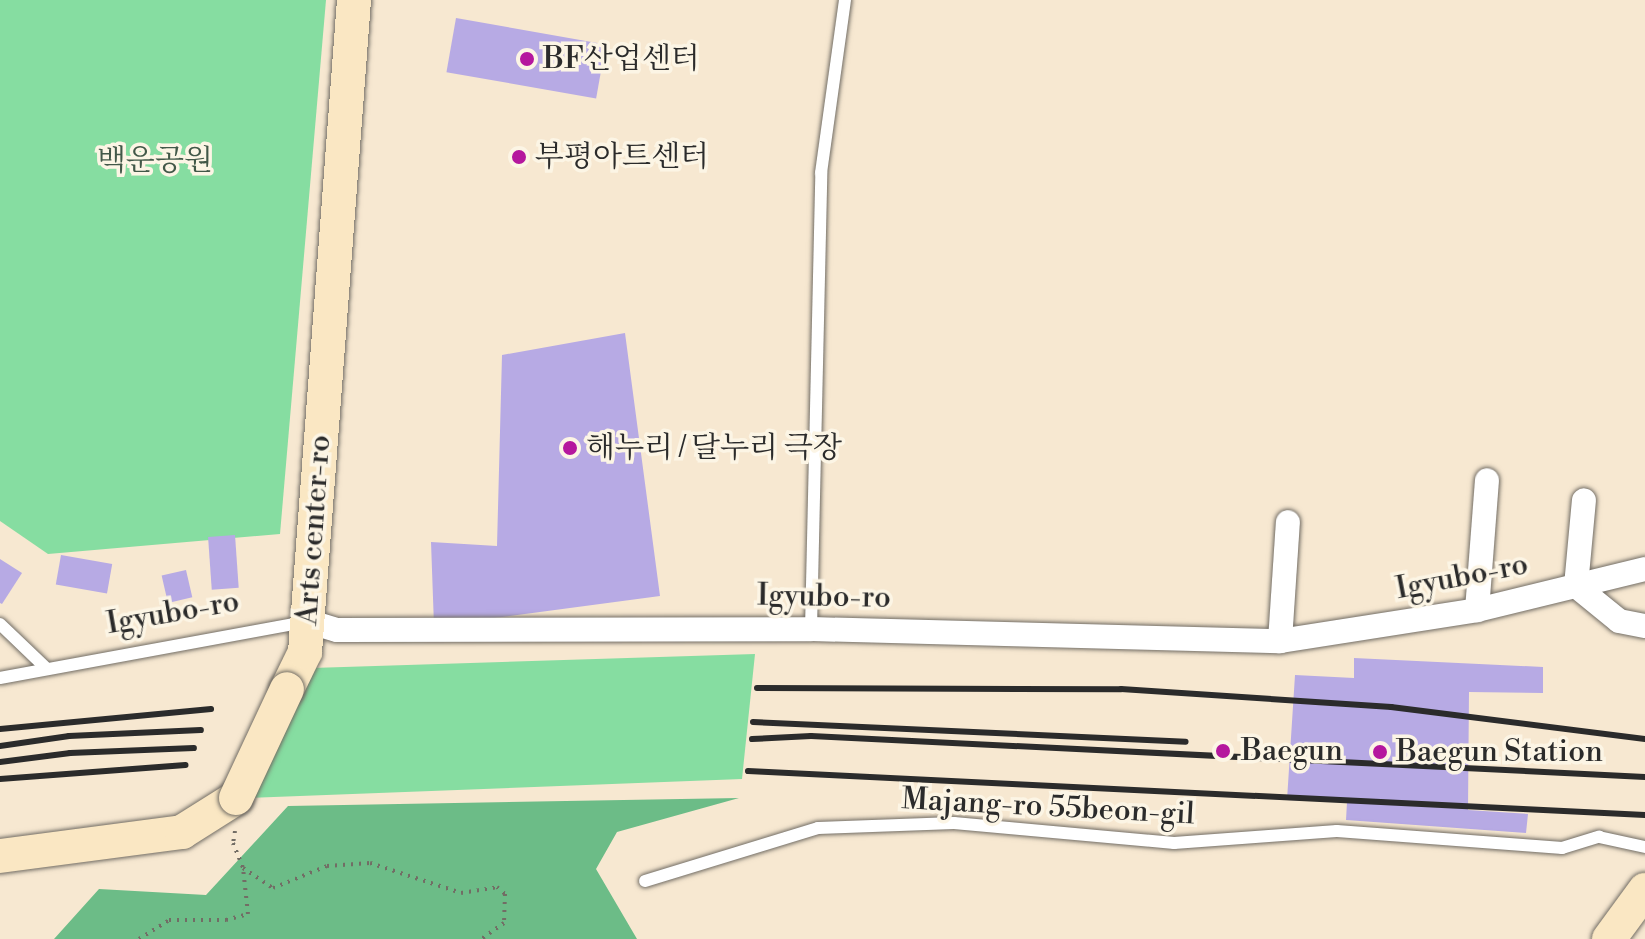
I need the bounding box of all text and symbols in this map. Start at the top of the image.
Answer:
place label: BF산업센터 [543,41,700,77]
marker: BF산업센터 [518,50,536,68]
place label: 부평아트센터 [535,139,709,175]
park label: 백운공원 [97,143,213,179]
marker: 부평아트센터 [510,148,528,166]
place label: 해누리 / 달누리 극장 [586,430,842,466]
street label: Arts center-ro [289,434,339,626]
marker: 해누리 / 달누리 극장 [561,439,579,457]
street label: Igyubo-ro [1393,547,1531,607]
street label: Igyubo-ro [757,578,891,616]
street label: Igyubo-ro [104,584,242,642]
place label: Baegun [1241,733,1343,769]
place label: Baegun Station [1396,734,1603,770]
marker: Baegun [1212,740,1234,762]
marker: Baegun Station [1371,743,1389,761]
street label: Majang-ro 55beon-gil [900,781,1196,833]

